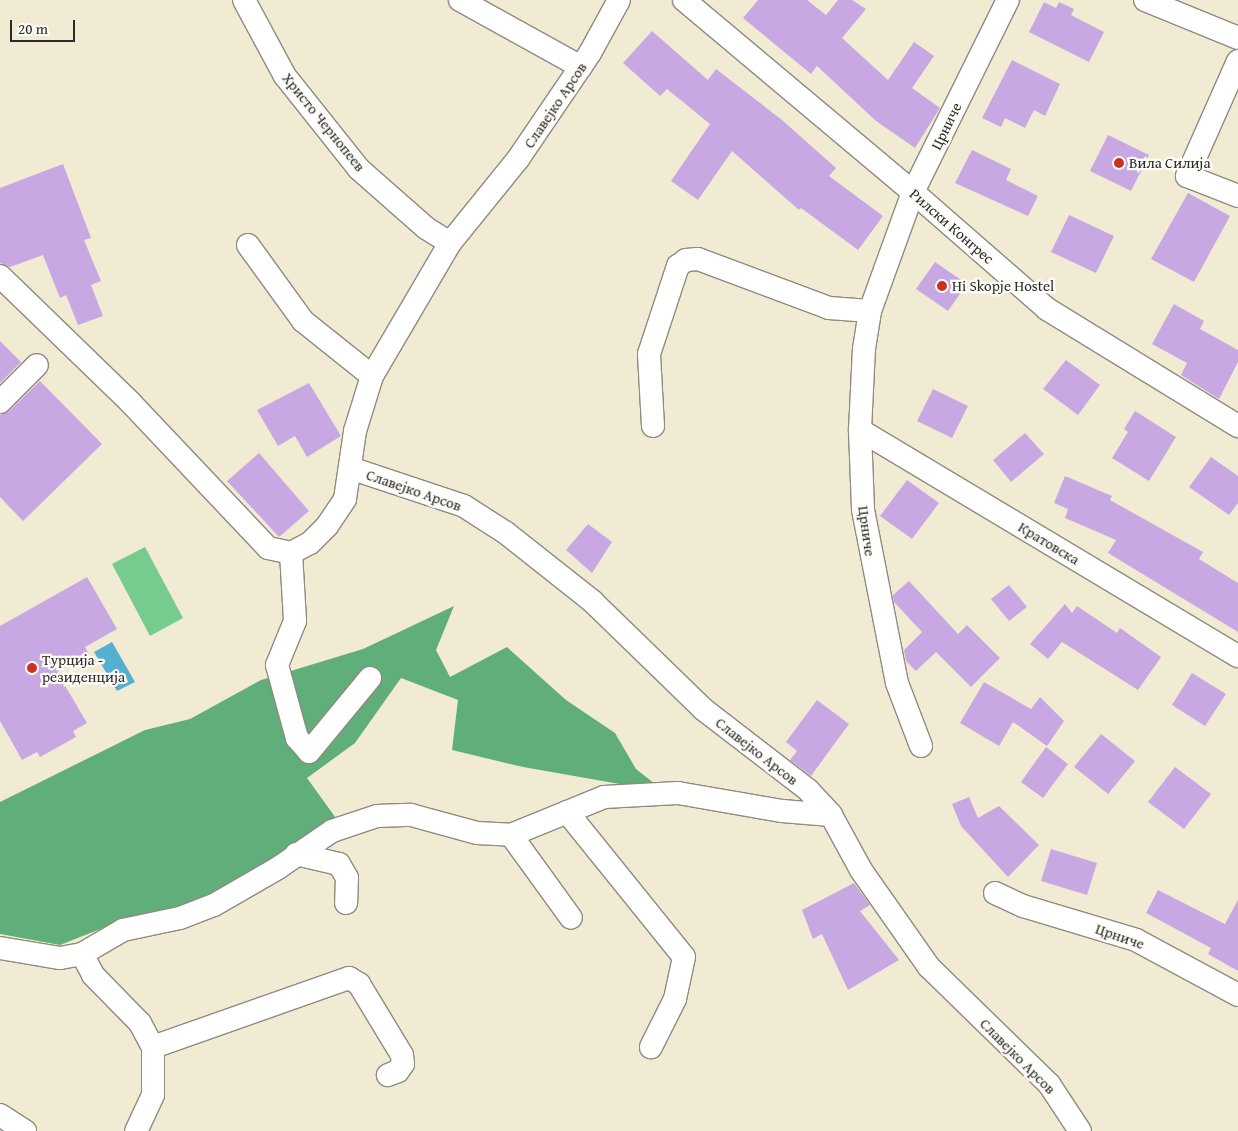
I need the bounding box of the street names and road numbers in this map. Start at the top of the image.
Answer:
street label: Славејко Арсов [520,59,590,151]
street label: Христо Чернопеев [279,69,369,175]
street label: Црниче [927,99,965,153]
street label: Рилски Конгрес [906,185,998,267]
street label: Славејко Арсов [364,465,464,515]
street label: Црниче [855,505,879,557]
street label: Кратовска [1015,518,1083,568]
street label: Славејко Арсов [712,713,802,789]
street label: Црниче [1093,919,1147,953]
street label: Славејко Арсов [976,1014,1060,1098]

